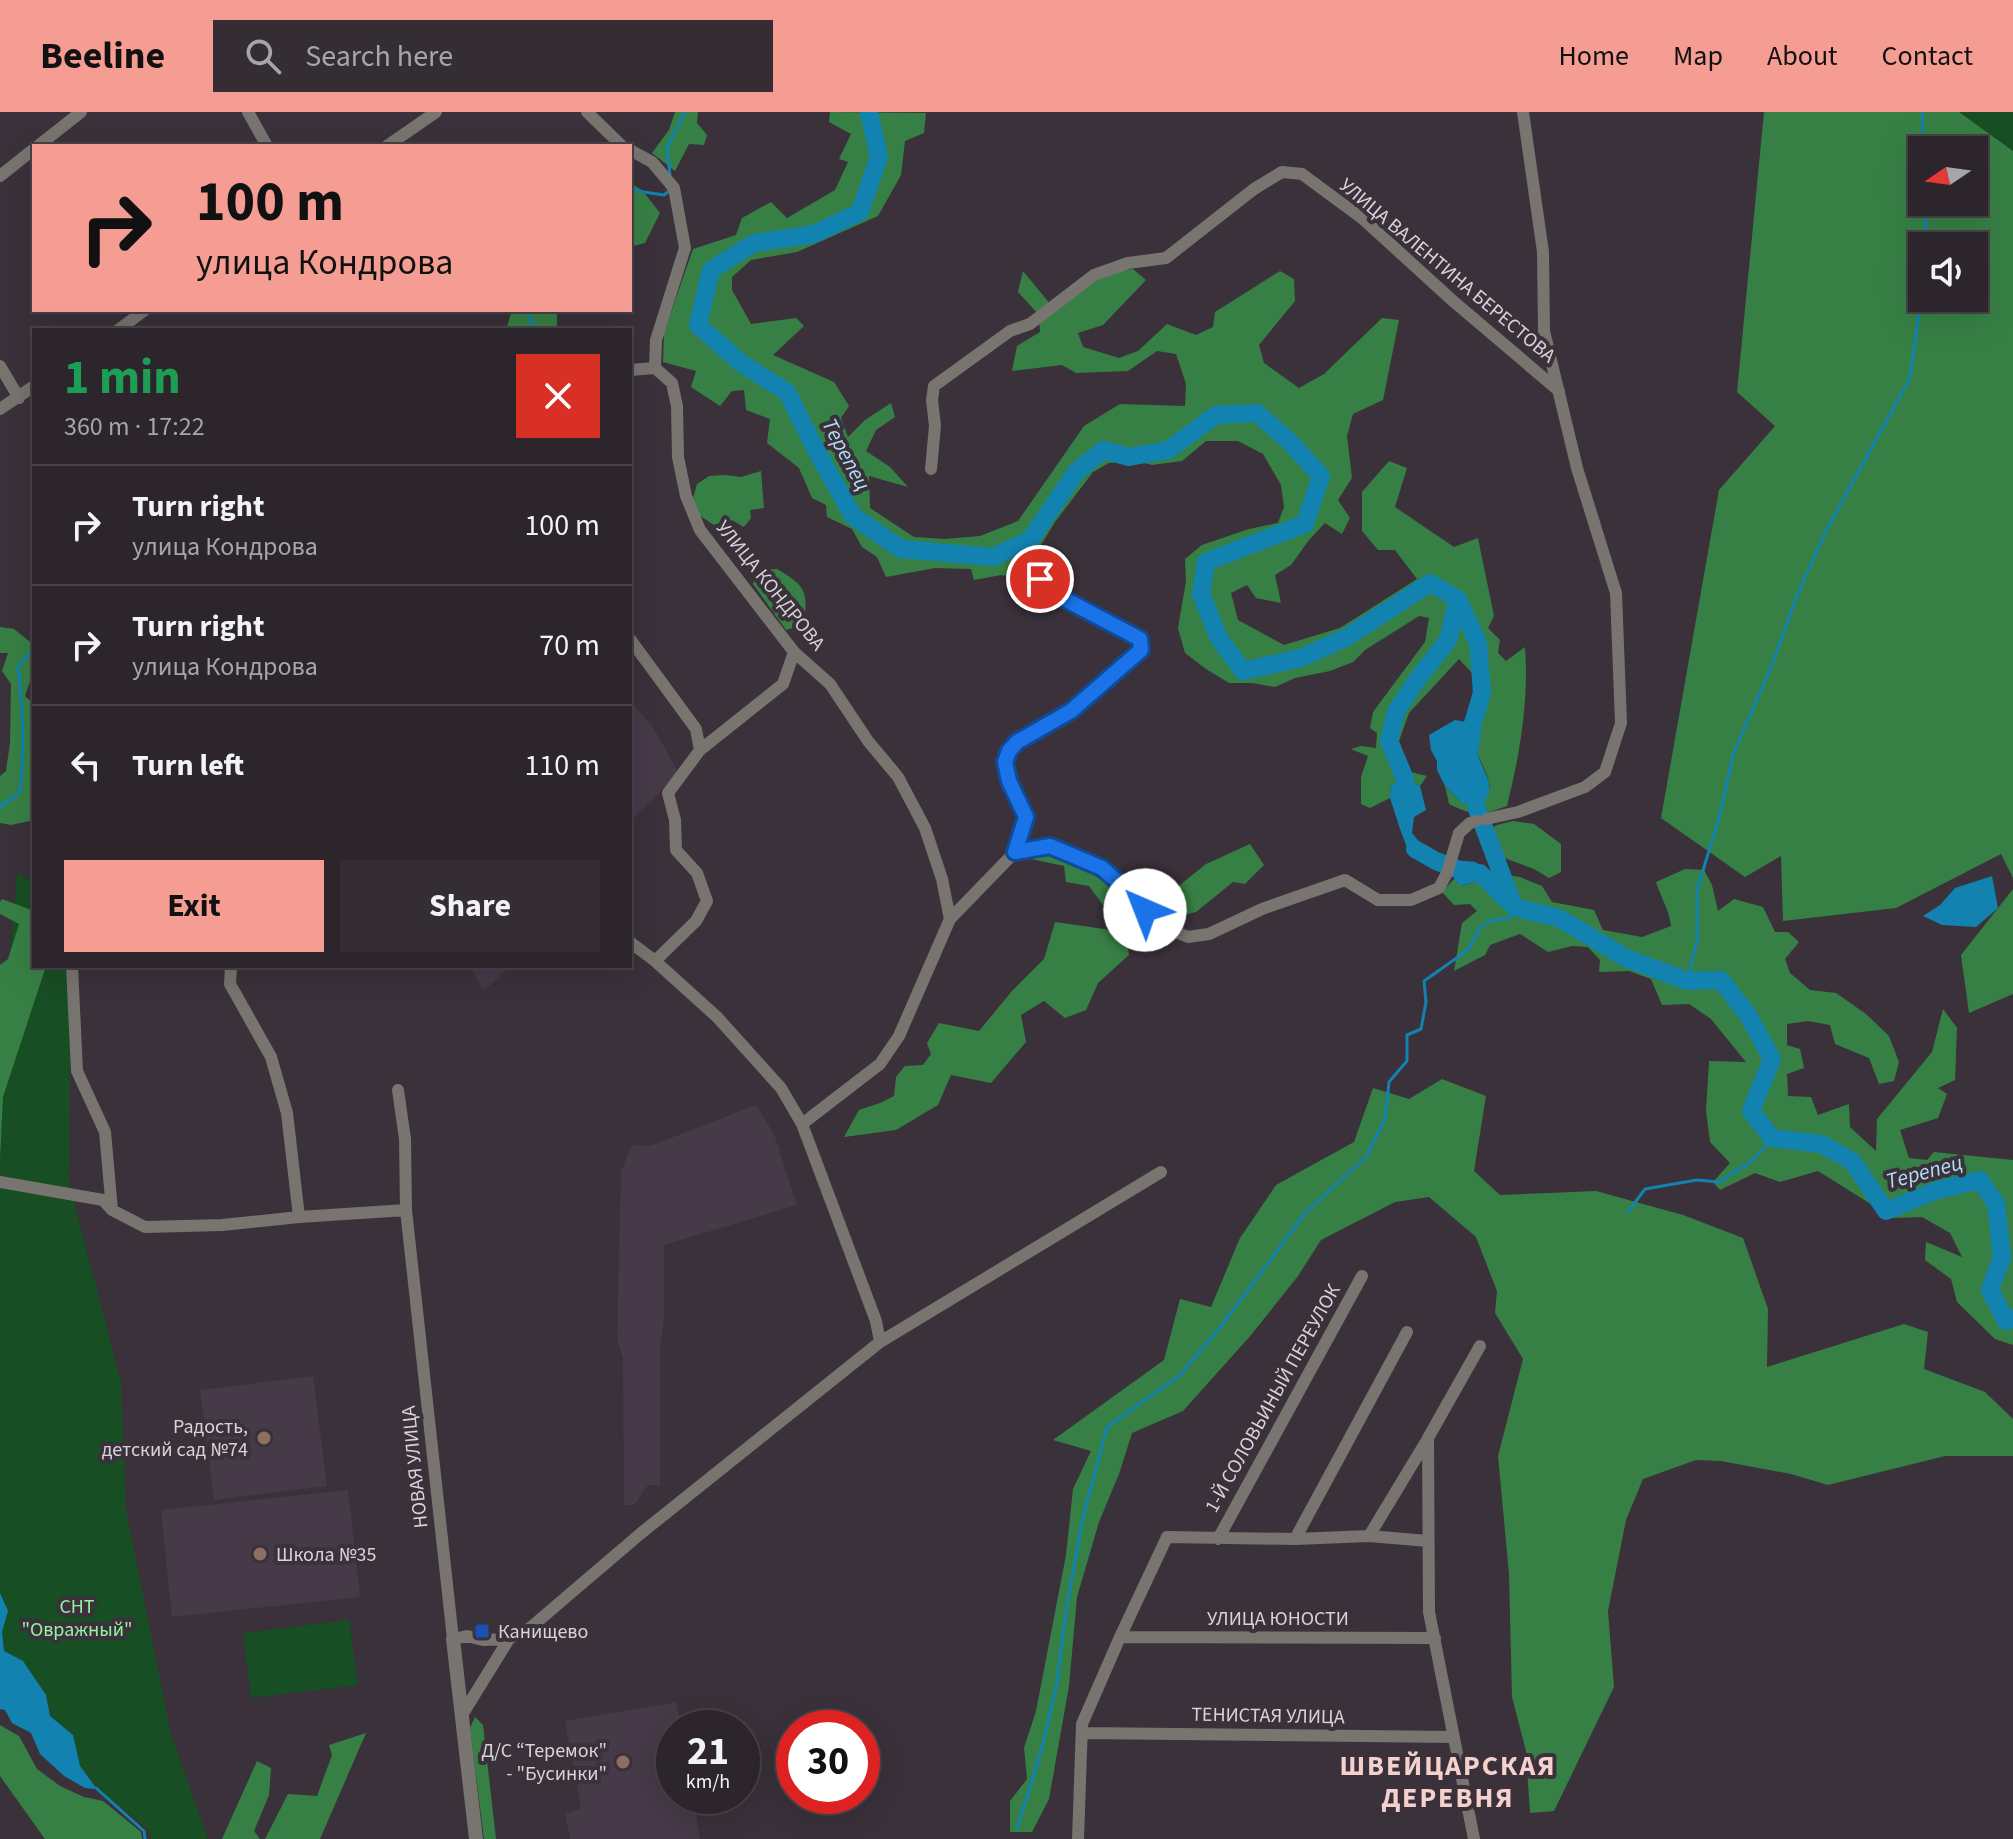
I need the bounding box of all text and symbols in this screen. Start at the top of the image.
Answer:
search box [213,20,773,92]
text: Beeline [40,29,165,83]
icon: search [241,34,285,78]
text: Search here [305,35,453,78]
text: Home [1558,36,1629,76]
text: Map [1673,36,1723,76]
text: About [1767,36,1838,76]
text: Contact [1882,36,1973,76]
north arrow [1908,136,1988,216]
map controls [1908,136,1988,312]
text: 100 m [196,163,344,242]
street label: УЛИЦА ВАЛЕНТИНА БЕРЕСТОВА [1333,172,1562,370]
icon: right [64,176,168,280]
button: sound [1908,232,1988,312]
text: улица Кондрова [196,237,453,288]
text: 1 min [64,344,181,412]
button: close [516,354,600,438]
text: 360 m · 17:22 [64,408,205,445]
water label: Терепец [814,412,879,496]
text: Turn right [132,485,264,528]
icon: right [64,503,108,547]
text: 100 m [524,504,600,547]
street label: УЛИЦА КОНДРОВА [709,515,832,657]
text: улица Кондрова [132,528,318,565]
pin [1006,545,1074,613]
icon: arrive [1018,557,1062,601]
text: Turn right [132,605,264,648]
icon: right [64,623,108,667]
text: 70 m [539,624,600,667]
text: улица Кондрова [132,648,318,685]
icon: left [64,743,108,787]
text: Turn left [132,744,244,787]
text: 110 m [524,744,600,787]
button: Exit [64,860,324,952]
button: Share [340,860,600,952]
position arrow [1103,868,1187,952]
water label: Терепец [1882,1146,1966,1198]
street label: 1-Й СОЛОВЬИНЫЙ ПЕРЕУЛОК [1198,1279,1348,1518]
street label: НОВАЯ УЛИЦА [395,1404,435,1530]
place label: Радость, детский сад №74 [102,1413,248,1464]
marker: Радость, детский сад №74 [255,1429,273,1447]
place label: Школа №35 [276,1541,376,1569]
marker: Школа №35 [251,1545,269,1563]
park label: СНТ "Овражный" [21,1593,133,1644]
street label: УЛИЦА ЮНОСТИ [1207,1605,1349,1633]
place label: Канищево [498,1618,588,1646]
marker: Канищево [473,1622,491,1640]
street label: ТЕНИСТАЯ УЛИЦА [1191,1701,1345,1731]
speed limit sign: 30 [776,1710,880,1814]
text: 21 [687,1723,729,1780]
place label: Д/С “Теремок" - "Бусинки" [481,1737,607,1788]
district label: ШВЕЙЦАРСКАЯ ДЕРЕВНЯ [1339,1746,1557,1818]
marker: Д/С “Теремок" - "Бусинки" [614,1753,632,1771]
text: km/h [686,1768,730,1796]

